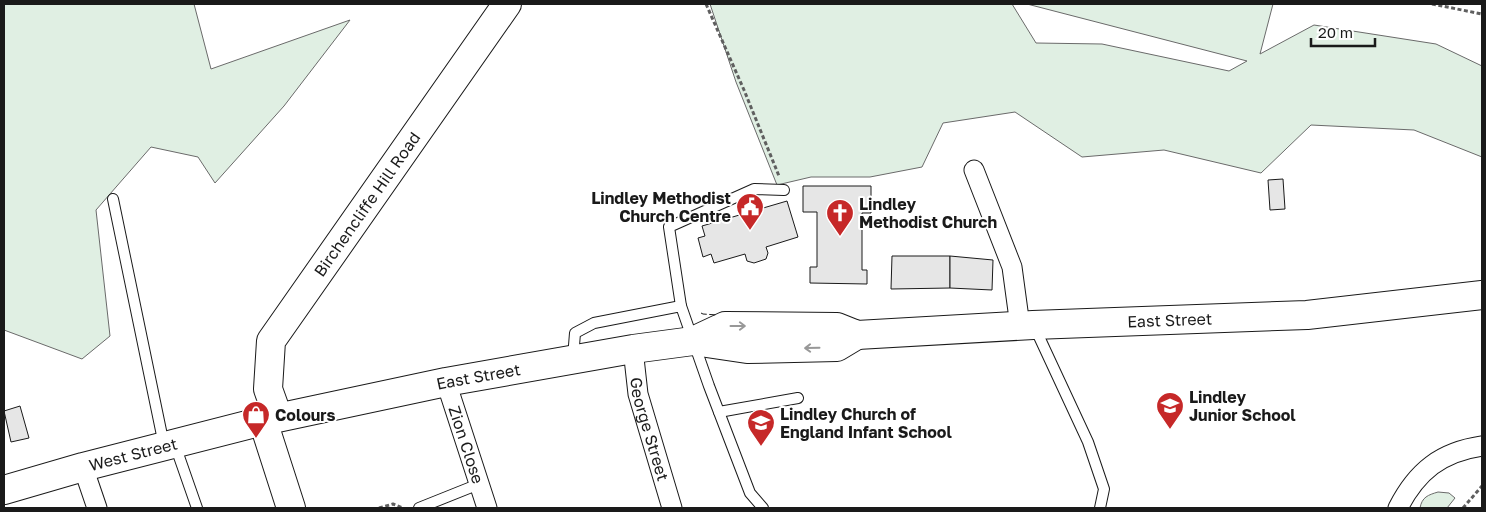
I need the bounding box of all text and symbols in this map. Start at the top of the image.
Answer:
scale bar [1311,15,1375,47]
text: 20 m [1318,23,1353,41]
street label: Birchencliffe Hill Road [309,128,424,280]
place label: Lindley Methodist Church Centre [591,188,731,226]
public building icon: Lindley Methodist Church Centre [735,192,765,231]
place label: Lindley Methodist Church [859,194,997,232]
church icon: Lindley Methodist Church [825,198,855,237]
street label: East Street [1127,308,1213,332]
one-way arrow [730,321,746,331]
one-way arrow [804,343,820,353]
street label: East Street [434,359,522,394]
street label: George Street [626,376,673,483]
place label: Lindley Junior School [1189,387,1296,425]
school or university icon: Lindley Junior School [1155,391,1185,430]
shop icon: Colours [241,400,271,439]
street label: Zion Close [444,403,488,486]
place label: Lindley Church of England Infant School [780,404,952,442]
place label: Colours [275,405,336,425]
school or university icon: Lindley Church of England Infant School [746,408,776,447]
street label: West Street [87,433,179,475]

